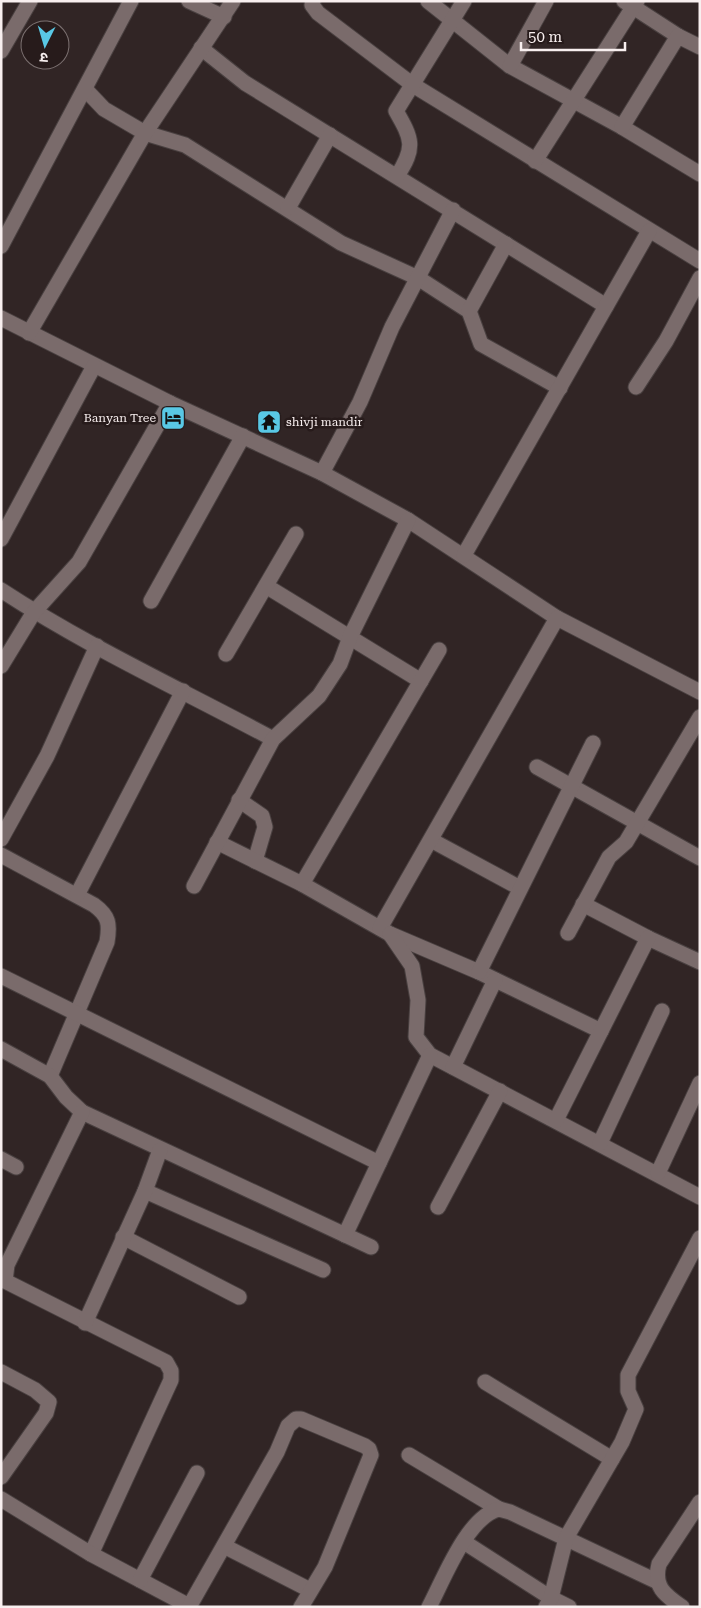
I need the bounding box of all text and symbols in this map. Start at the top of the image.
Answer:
north arrow [20,20,70,70]
scale bar [521,20,625,52]
text: 50 m [528,28,563,46]
text: उ [38,50,49,66]
hotel icon: Banyan Tree [160,405,186,431]
temple icon: shivji mandir [256,409,282,435]
place label: Banyan Tree [84,411,156,425]
place label: shivji mandir [286,415,362,429]

